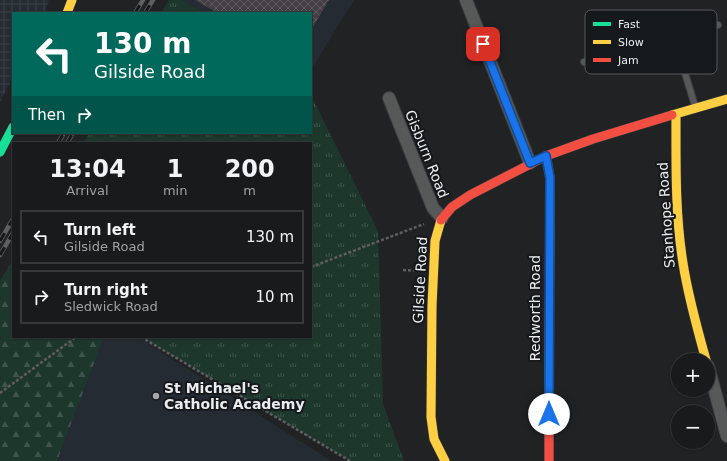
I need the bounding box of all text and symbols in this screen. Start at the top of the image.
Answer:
legend [585,10,717,74]
text: Fast [618,18,641,31]
text: 130 m [94,27,191,60]
pin [466,27,500,61]
icon: left [28,28,80,80]
icon: arrive [472,33,494,55]
text: Slow [618,36,644,49]
text: Jam [617,54,639,67]
text: Gilside Road [94,61,206,82]
icon: right [73,104,95,126]
text: Then [28,106,65,124]
street label: Gisburn Road [402,108,452,200]
text: 13:04 [49,155,126,183]
text: 1 [167,155,183,183]
text: 200 [225,155,275,183]
street label: Stanhope Road [654,161,678,269]
text: Arrival [66,183,109,198]
text: min [163,183,187,198]
text: m [243,183,256,198]
text: Turn left [64,221,136,239]
icon: left [30,226,52,248]
text: 130 m [246,228,294,246]
street label: Gilside Road [410,236,430,324]
text: Gilside Road [64,239,145,254]
street label: Redworth Road [527,255,543,361]
text: Turn right [64,281,148,299]
icon: right [30,286,52,308]
text: 10 m [256,288,294,306]
text: Sledwick Road [64,299,158,314]
map controls [671,353,715,449]
button: + [671,353,715,397]
place label: St Michael's Catholic Academy [164,380,305,412]
marker: St Michael's Catholic Academy [151,391,161,401]
position arrow [528,393,570,435]
button: − [671,405,715,449]

